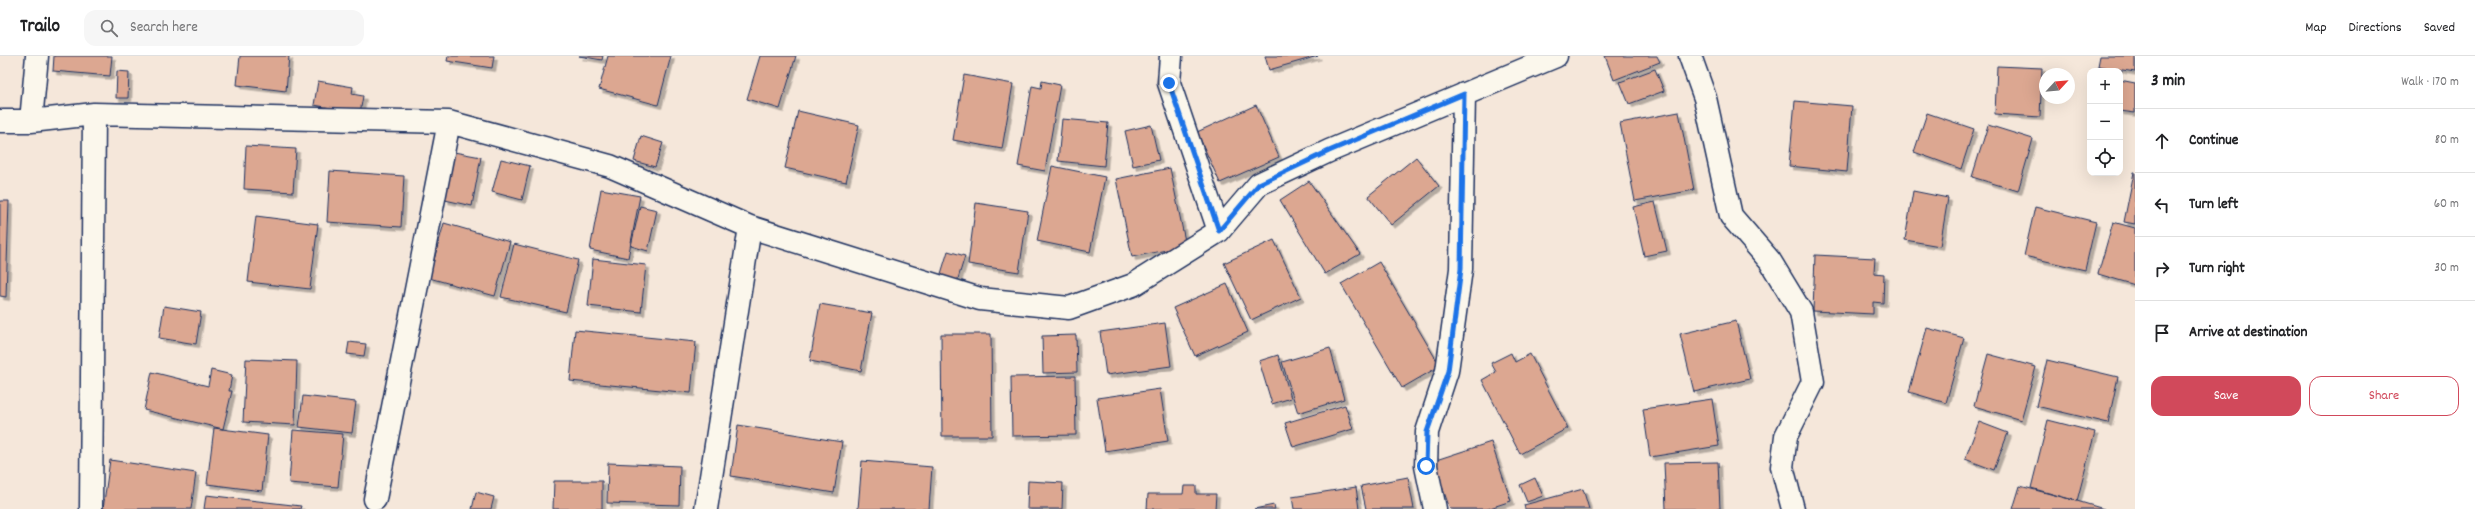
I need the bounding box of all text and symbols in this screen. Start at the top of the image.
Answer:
search box [84,10,364,46]
text: Trailo [20,14,60,41]
icon: search [98,17,120,39]
text: Search here [130,17,198,39]
text: Map [2305,18,2327,38]
text: Directions [2349,18,2402,38]
text: Saved [2424,18,2455,38]
north arrow [2039,68,2075,104]
map controls [2087,68,2123,176]
button: + [2087,68,2123,104]
text: 3 min [2151,70,2185,94]
text: Walk · 170 m [2401,73,2459,92]
route end [1160,74,1178,92]
button: − [2087,104,2123,140]
icon: ahead [2151,130,2173,152]
text: Continue [2189,130,2238,152]
text: 80 m [2435,131,2459,150]
button: locate [2087,140,2123,176]
icon: left [2151,194,2173,216]
text: Turn left [2189,194,2238,216]
text: 60 m [2434,195,2459,214]
icon: right [2151,258,2173,280]
text: Turn right [2189,258,2245,280]
text: 30 m [2434,259,2459,278]
icon: arrive [2151,322,2173,344]
text: Arrive at destination [2189,322,2307,344]
button: Save [2151,376,2301,416]
button: Share [2309,376,2459,416]
route start [1417,457,1435,475]

